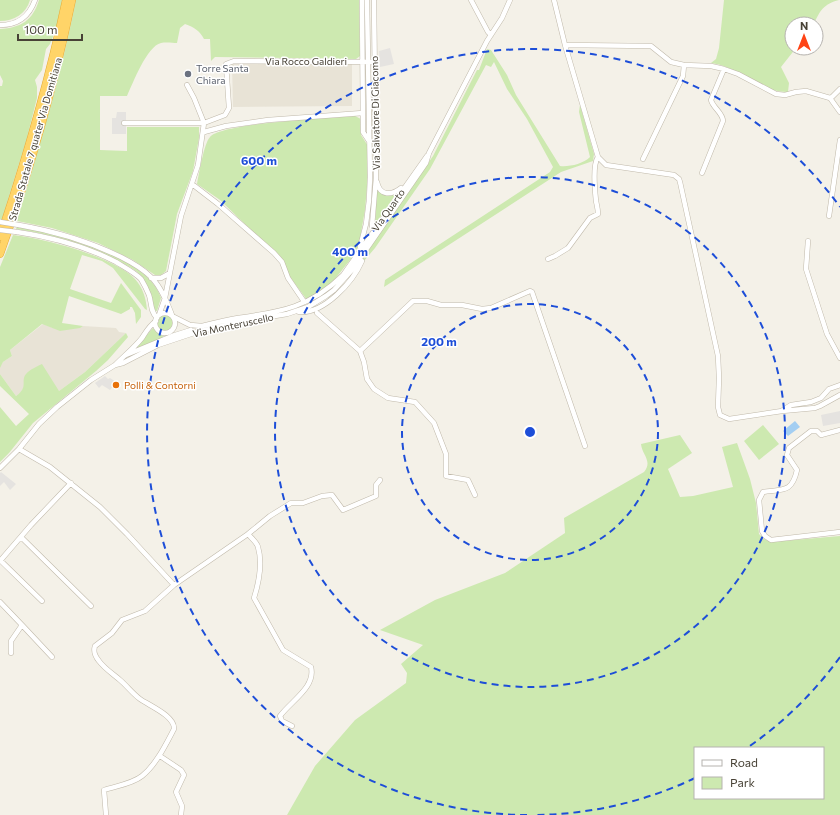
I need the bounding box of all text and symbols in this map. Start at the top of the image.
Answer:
scale bar [18,16,82,42]
north arrow [784,16,824,56]
text: N [800,19,808,32]
text: 100 m [24,22,58,36]
street label: Via Rocco Galdieri [265,55,347,67]
street label: Strada Statale 7 quater Via Domitiana [6,56,64,222]
street label: Via Salvatore Di Giacomo [368,56,382,170]
place label: Torre Santa Chiara [196,62,249,86]
marker: Torre Santa Chiara [183,69,193,79]
text: 600 m [241,153,277,167]
street label: Via Quarto [369,186,407,234]
text: 400 m [332,244,368,258]
street label: Via Monteruscello [191,311,275,339]
text: 200 m [421,334,457,348]
place label: Polli & Contorni [124,379,196,391]
marker: Polli & Contorni [111,380,121,390]
centre of rings [523,425,537,439]
legend [694,747,824,799]
text: Road [730,755,758,769]
text: Park [730,775,756,789]

